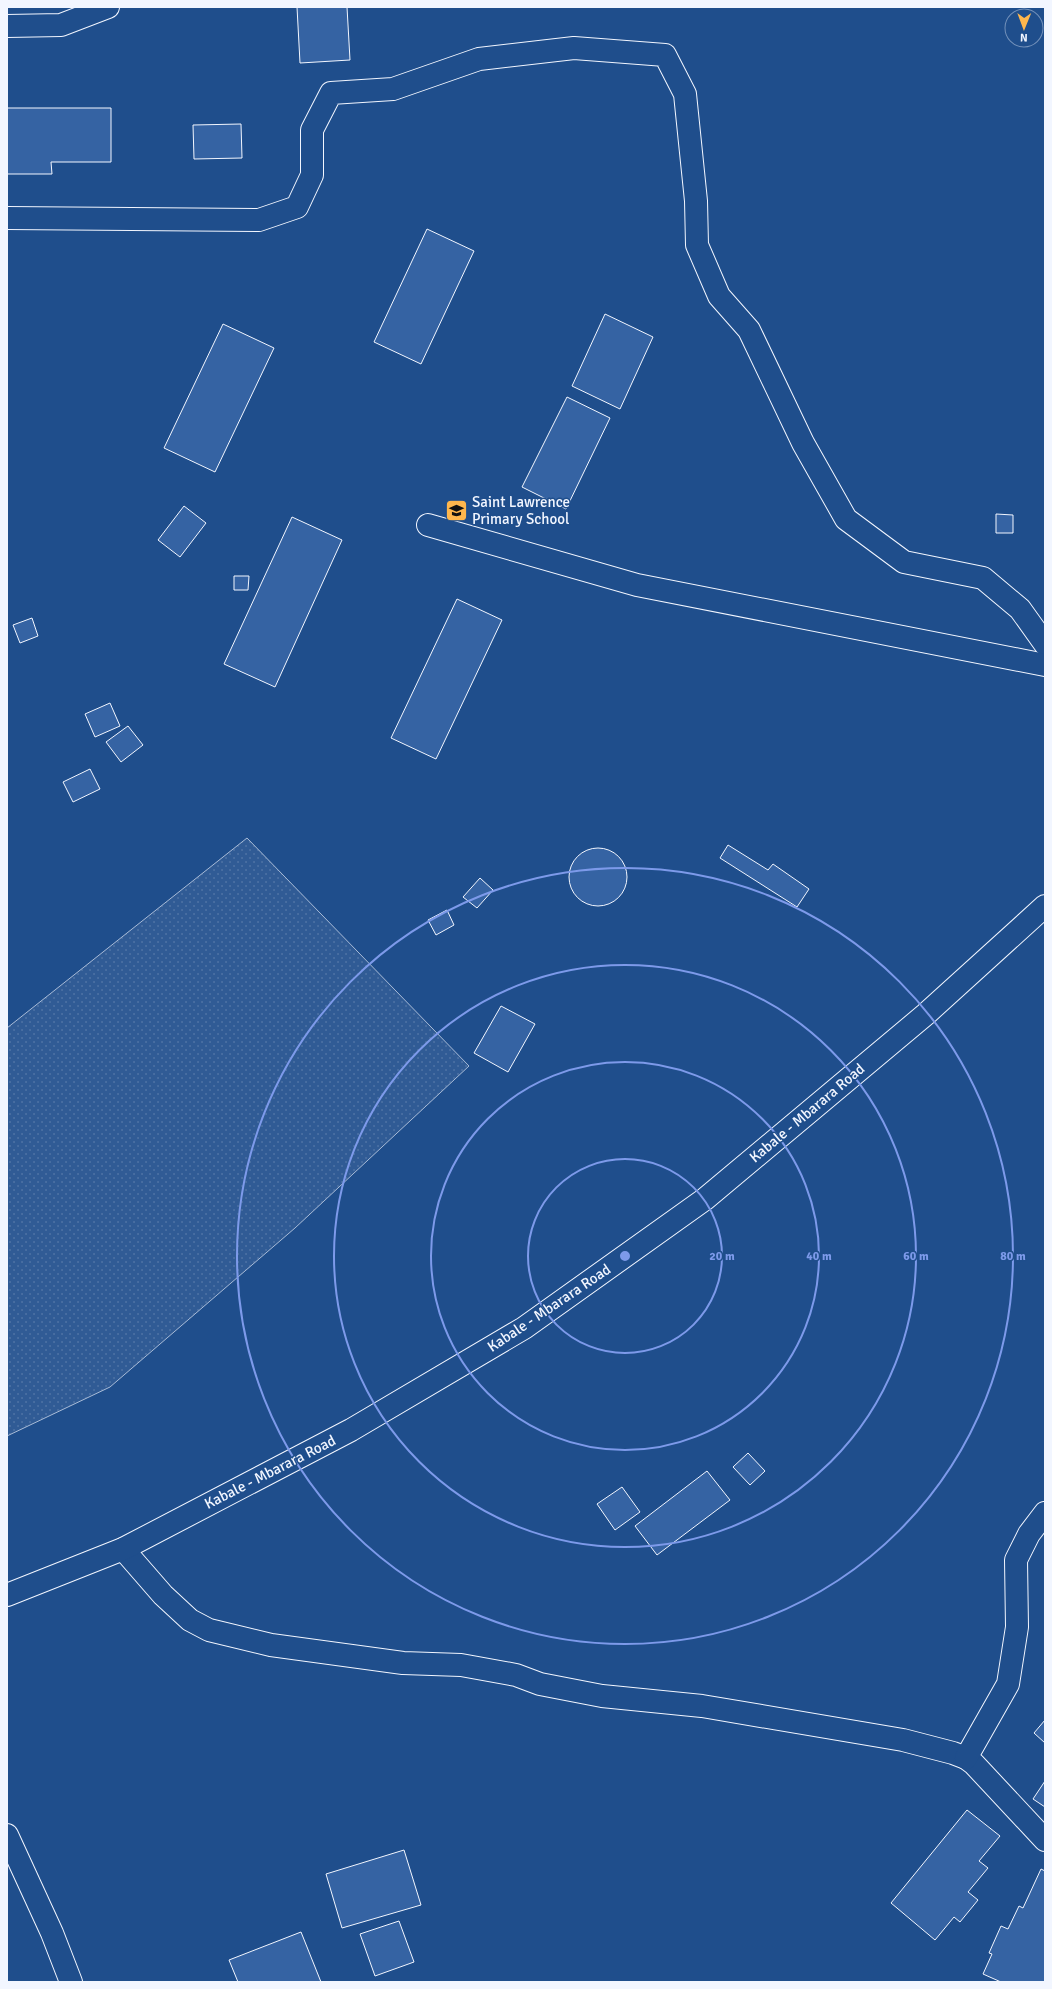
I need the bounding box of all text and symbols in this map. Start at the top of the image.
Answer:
north arrow [1004,8,1044,48]
text: N [1020,31,1028,44]
place label: Saint Lawrence Primary School [472,493,570,528]
school or university icon: Saint Lawrence Primary School [444,498,470,524]
street label: Kabale - Mbarara Road [746,1060,868,1166]
centre of rings [618,1249,632,1263]
text: 20 m [709,1249,735,1264]
text: 40 m [806,1249,832,1264]
text: 60 m [903,1249,929,1264]
text: 80 m [1000,1249,1026,1264]
street label: Kabale - Mbarara Road [484,1260,614,1356]
street label: Kabale - Mbarara Road [201,1431,339,1513]

